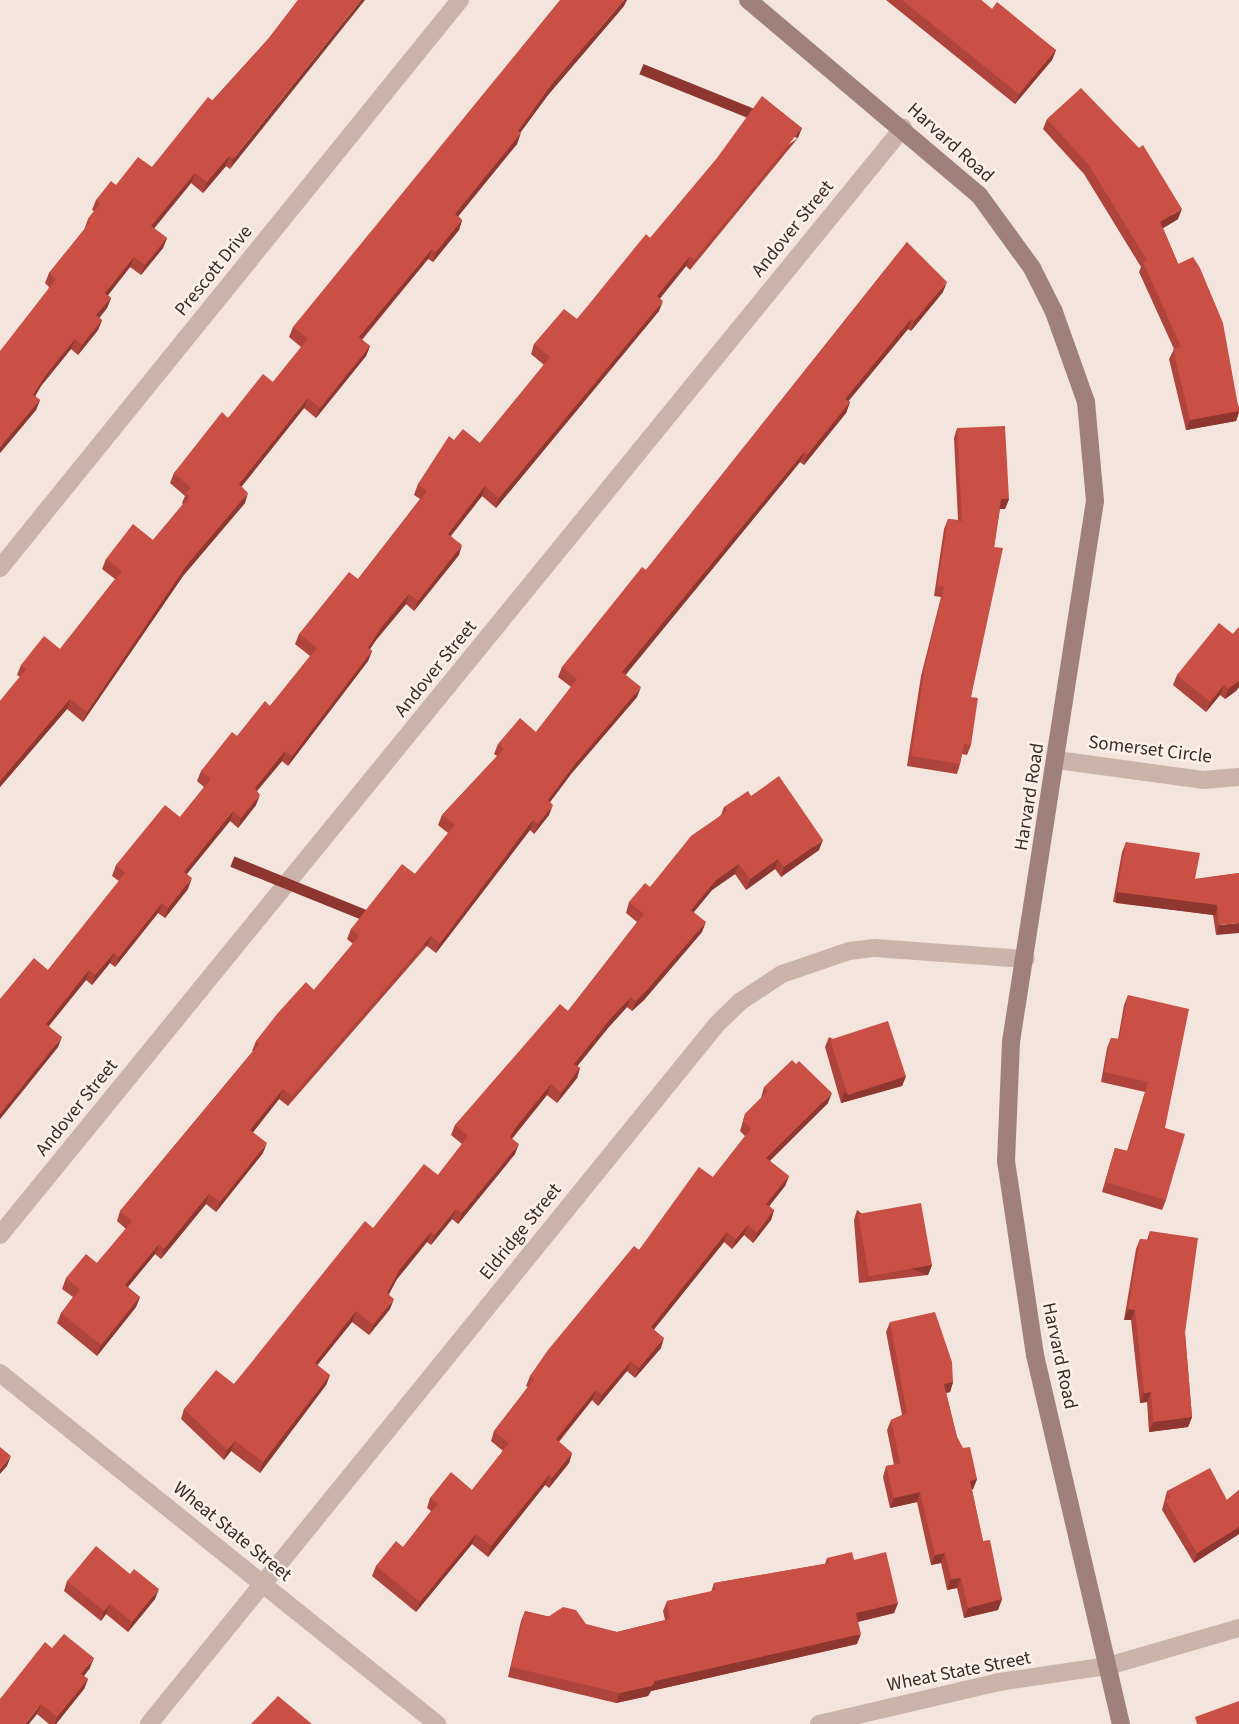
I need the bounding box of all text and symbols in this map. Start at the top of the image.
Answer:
street label: Harvard Road [902,98,998,188]
street label: Andover Street [747,176,839,282]
street label: Prescott Drive [170,221,258,321]
street label: Andover Street [390,616,482,722]
street label: Somerset Circle [1087,731,1213,769]
street label: Harvard Road [1010,742,1050,852]
street label: Andover Street [31,1055,123,1161]
street label: Eldridge Street [475,1179,567,1285]
street label: Harvard Road [1037,1301,1081,1411]
street label: Wheat State Street [168,1477,296,1587]
street label: Wheat State Street [885,1647,1033,1697]

